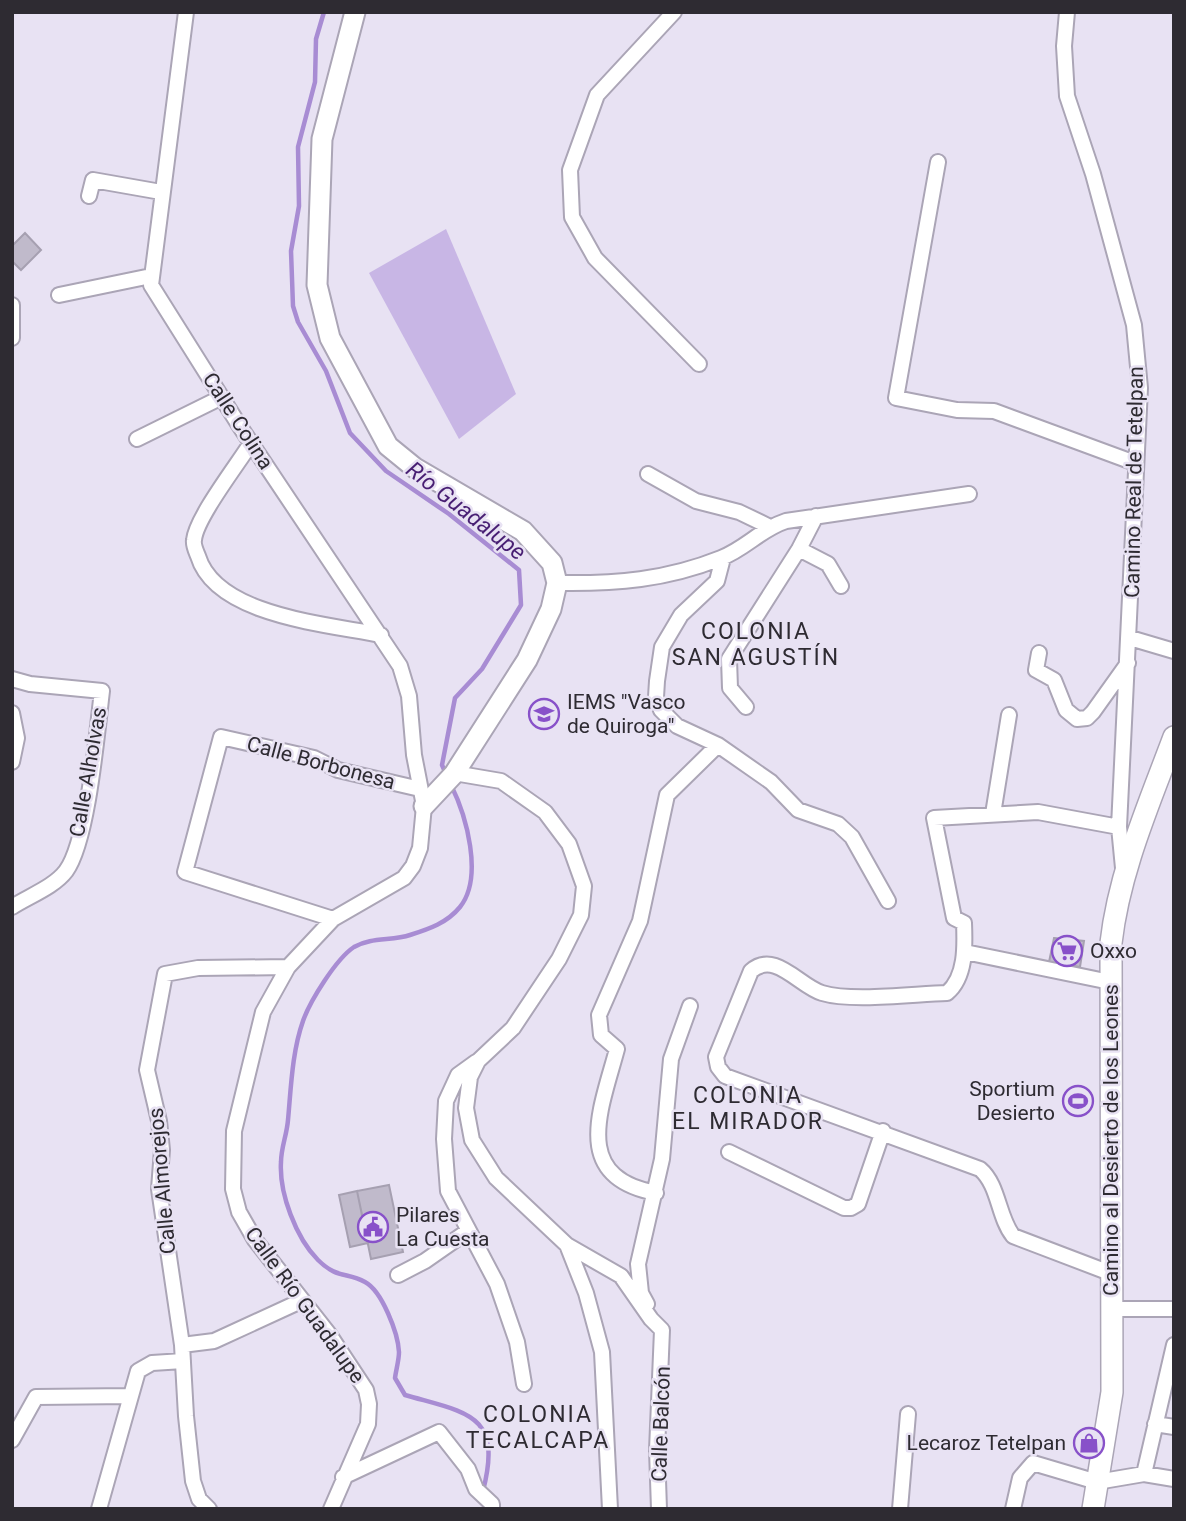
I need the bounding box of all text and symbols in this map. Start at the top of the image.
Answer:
street label: Camino Real de Tetelpan [1120,366,1148,598]
street label: Calle Colina [198,368,278,474]
water label: Río Guadalupe [401,456,531,566]
district label: COLONIA SAN AGUSTÍN [672,618,840,671]
place label: IEMS "Vasco de Quiroga" [567,690,686,738]
school or university icon: IEMS "Vasco de Quiroga" [527,697,561,731]
street label: Calle Alholvas [65,705,111,839]
street label: Calle Borbonesa [244,732,398,794]
supermarket icon: Oxxo [1050,934,1084,968]
place label: Oxxo [1090,939,1137,963]
street label: Camino al Desierto de los Leones [1099,984,1123,1296]
place label: Sportium Desierto [969,1077,1055,1125]
district label: COLONIA EL MIRADOR [672,1082,824,1135]
sports icon: Sportium Desierto [1061,1084,1095,1118]
street label: Calle Almorejos [144,1107,180,1255]
place label: Pilares La Cuesta [396,1203,489,1251]
public building icon: Pilares La Cuesta [356,1210,390,1244]
street label: Calle Río Guadalupe [240,1222,370,1388]
street label: Calle Balcón [647,1366,675,1482]
district label: COLONIA TECALCAPA [466,1401,610,1454]
shop icon: Lecaroz Tetelpan [1072,1426,1106,1460]
place label: Lecaroz Tetelpan [907,1431,1066,1455]

